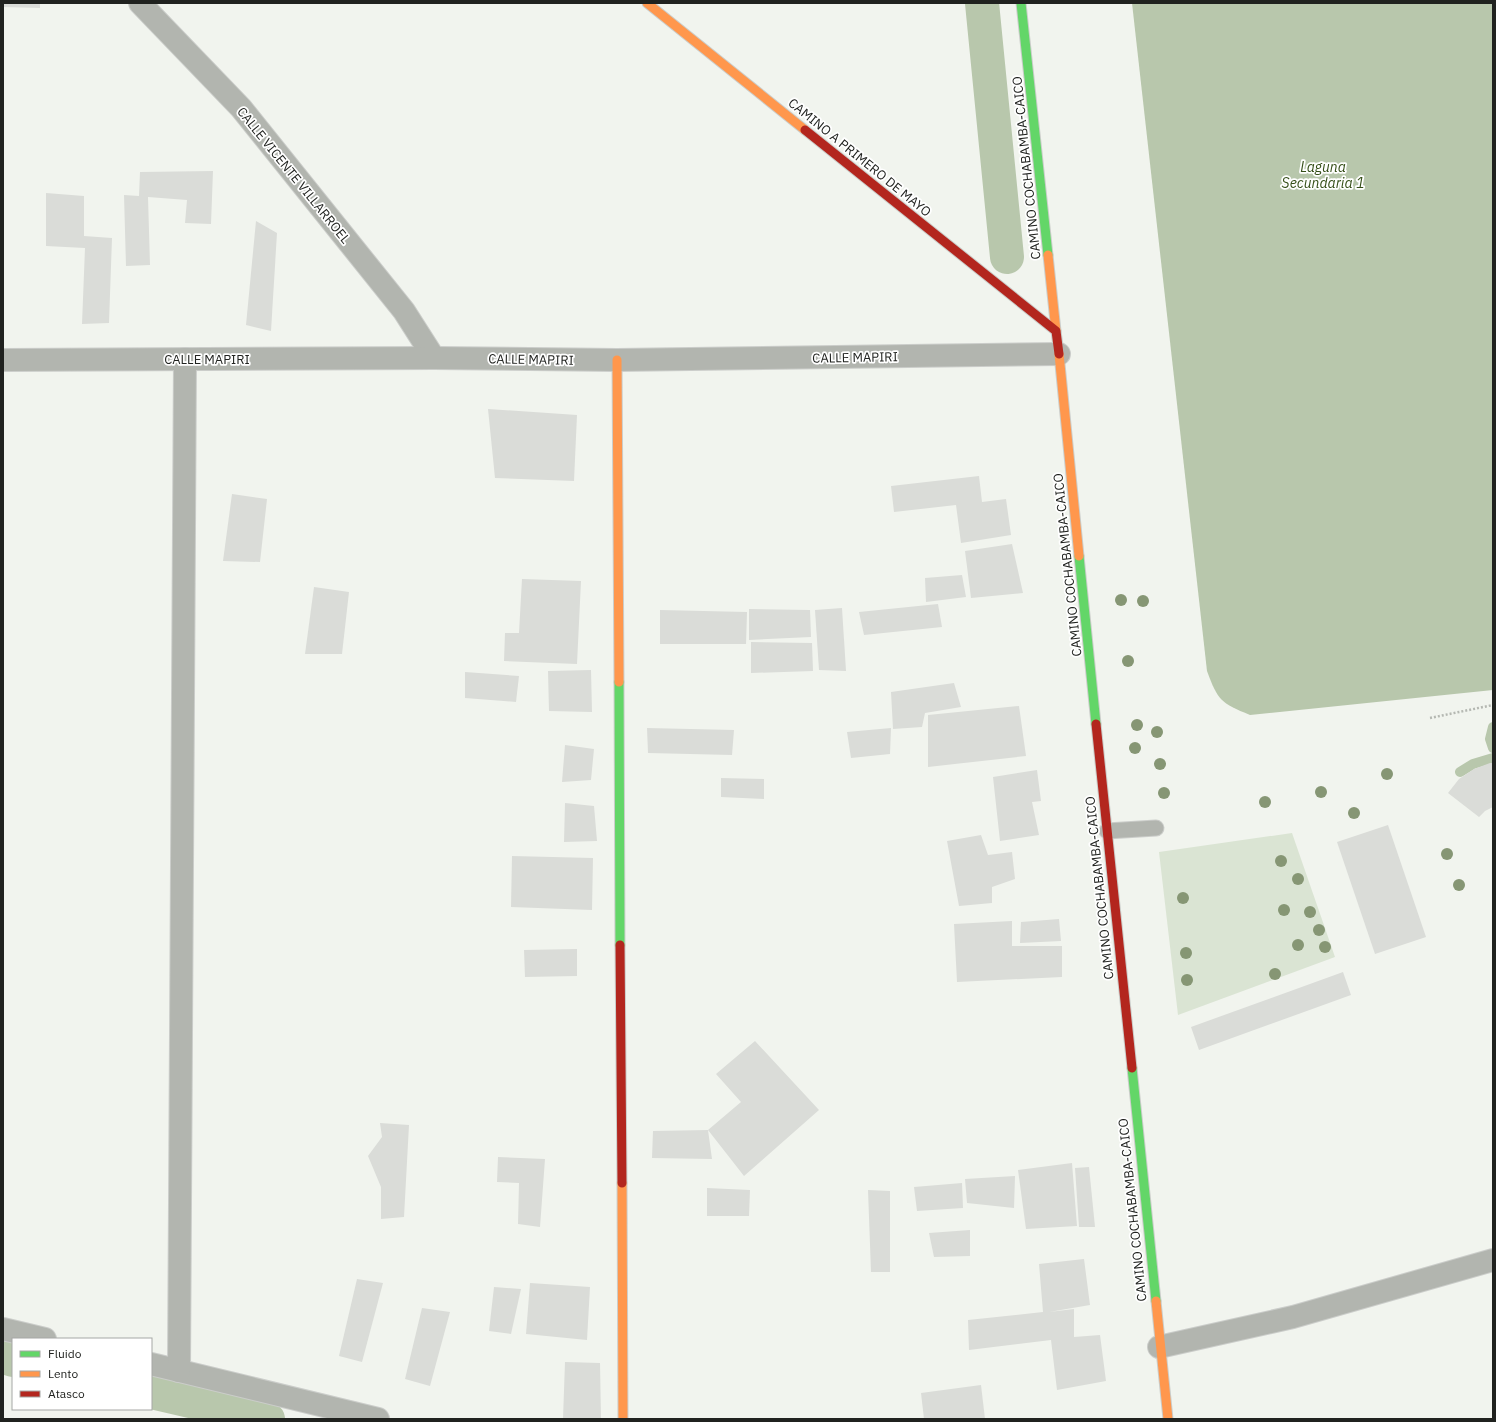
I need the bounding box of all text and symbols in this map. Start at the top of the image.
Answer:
street label: CAMINO COCHABAMBA-CAICO [1008,76,1045,260]
street label: CAMINO A PRIMERO DE MAYO [785,94,935,220]
street label: CALLE VICENTE VILLARROEL [233,104,354,247]
water label: Laguna Secundaria 1 [1282,158,1364,192]
street label: CALLE MAPIRI [812,348,898,367]
street label: CALLE MAPIRI [488,350,574,369]
street label: CALLE MAPIRI [164,351,250,368]
street label: CAMINO COCHABAMBA-CAICO [1049,473,1086,657]
street label: CAMINO COCHABAMBA-CAICO [1081,796,1118,980]
street label: CAMINO COCHABAMBA-CAICO [1114,1118,1151,1302]
legend [12,1338,152,1410]
text: Fluido [48,1346,82,1361]
text: Lento [48,1366,78,1381]
text: Atasco [48,1386,85,1401]

